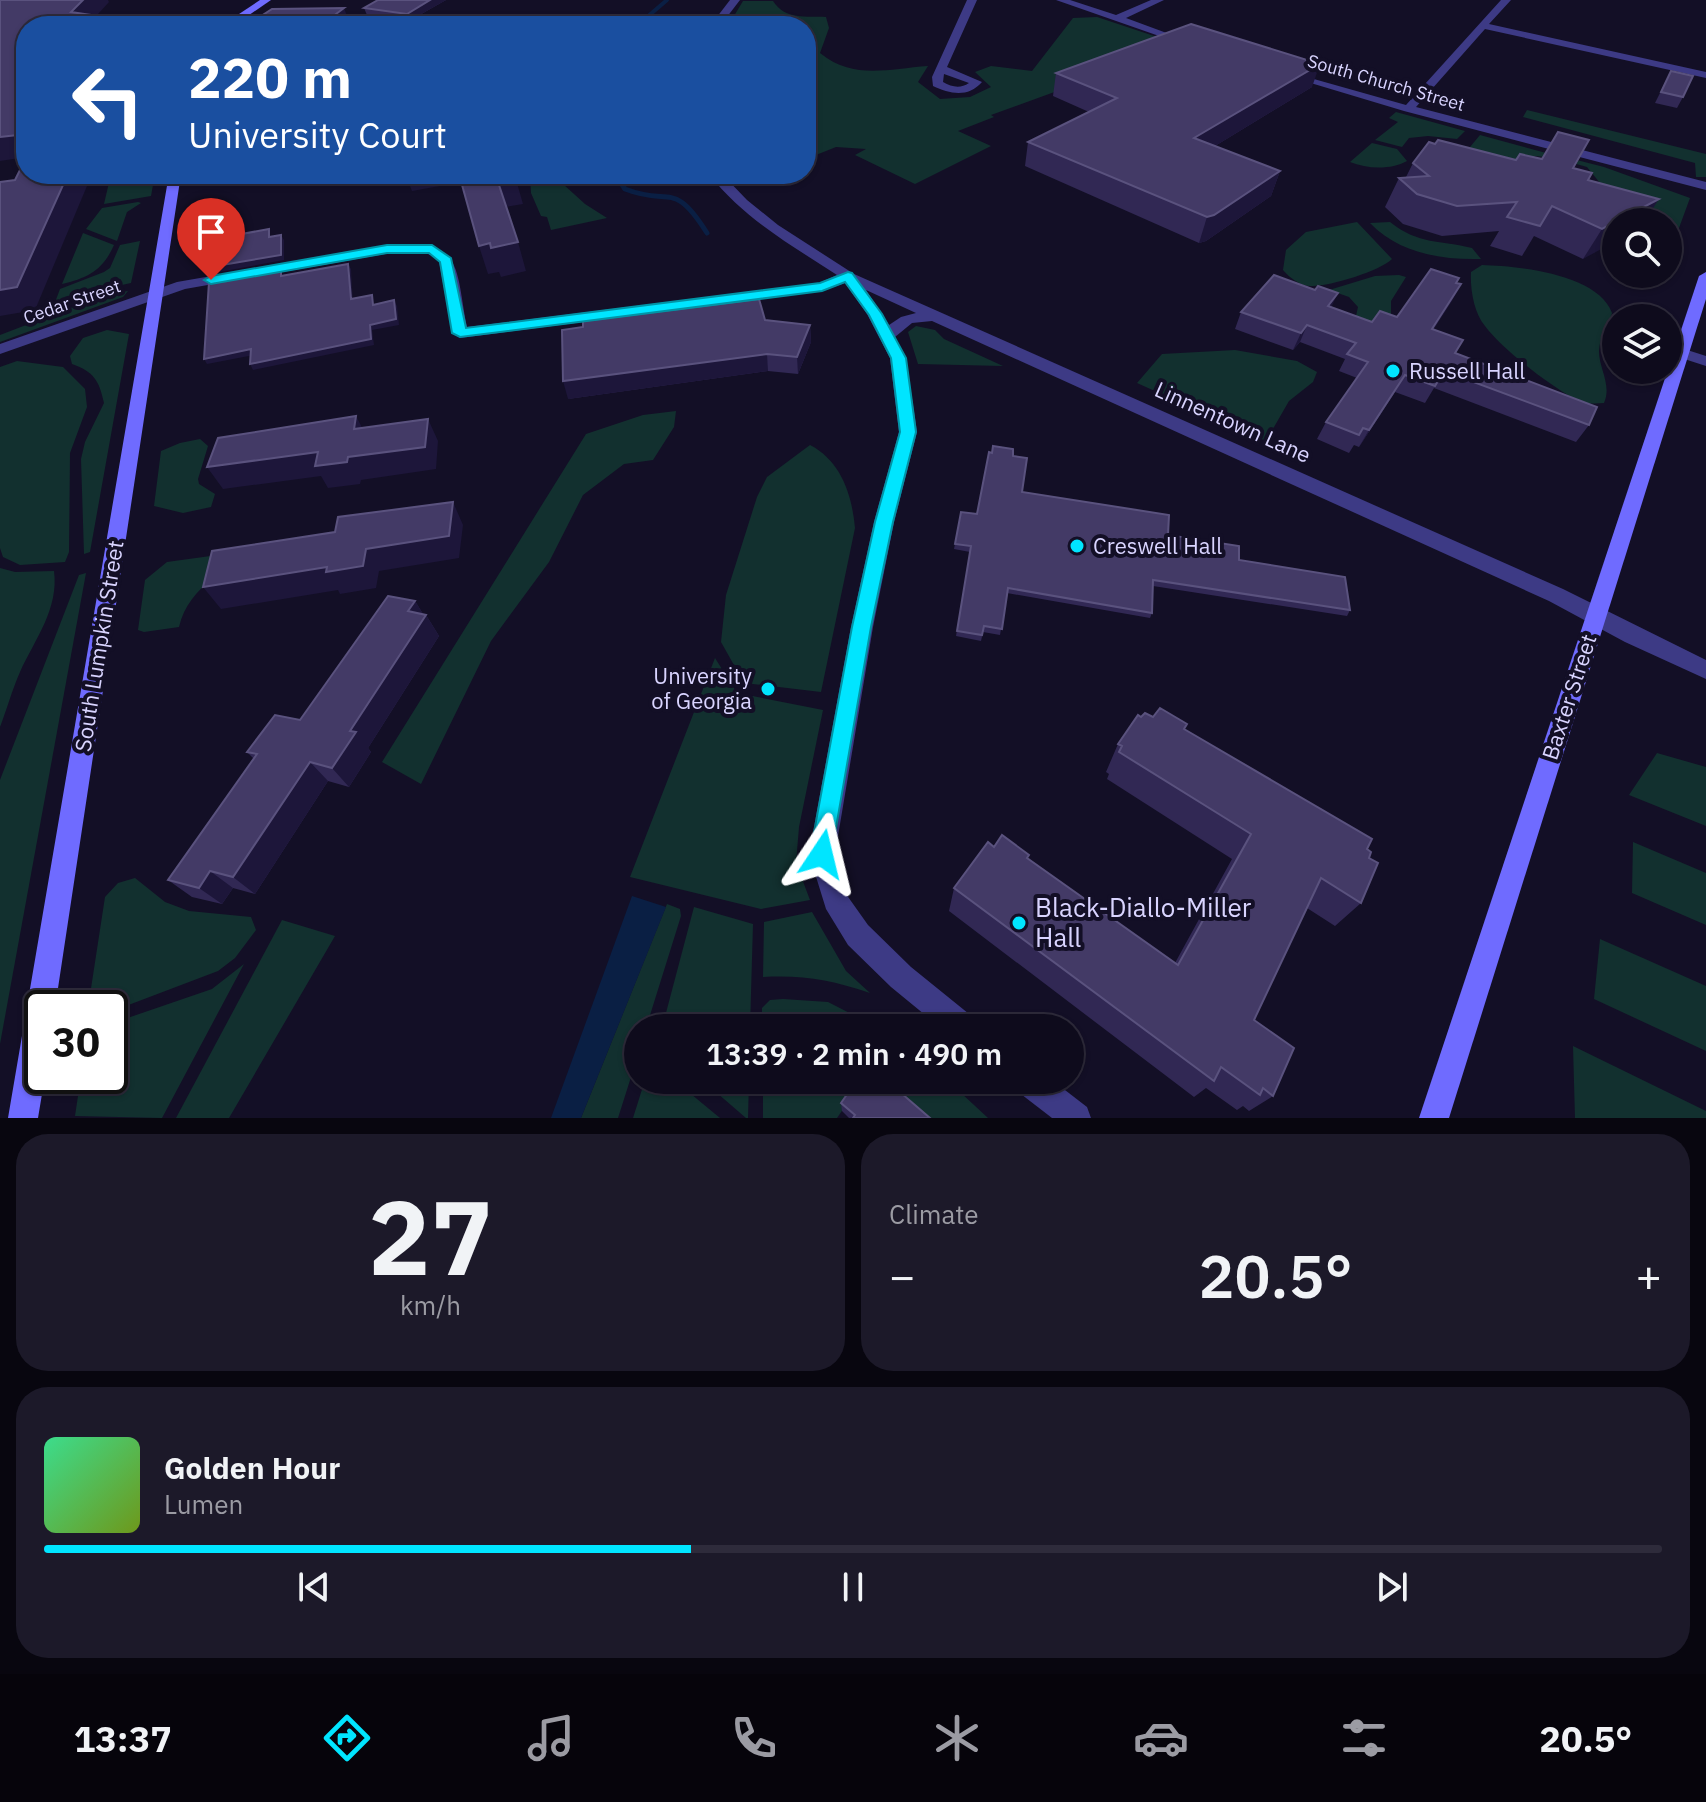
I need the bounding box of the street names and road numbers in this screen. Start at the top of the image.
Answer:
street label: South Church Street [1305,49,1467,116]
street label: Cedar Street [20,274,123,329]
street label: Linnentown Lane [1151,374,1316,469]
street label: South Lumpkin Street [67,538,130,754]
street label: Baxter Street [1535,630,1602,763]

